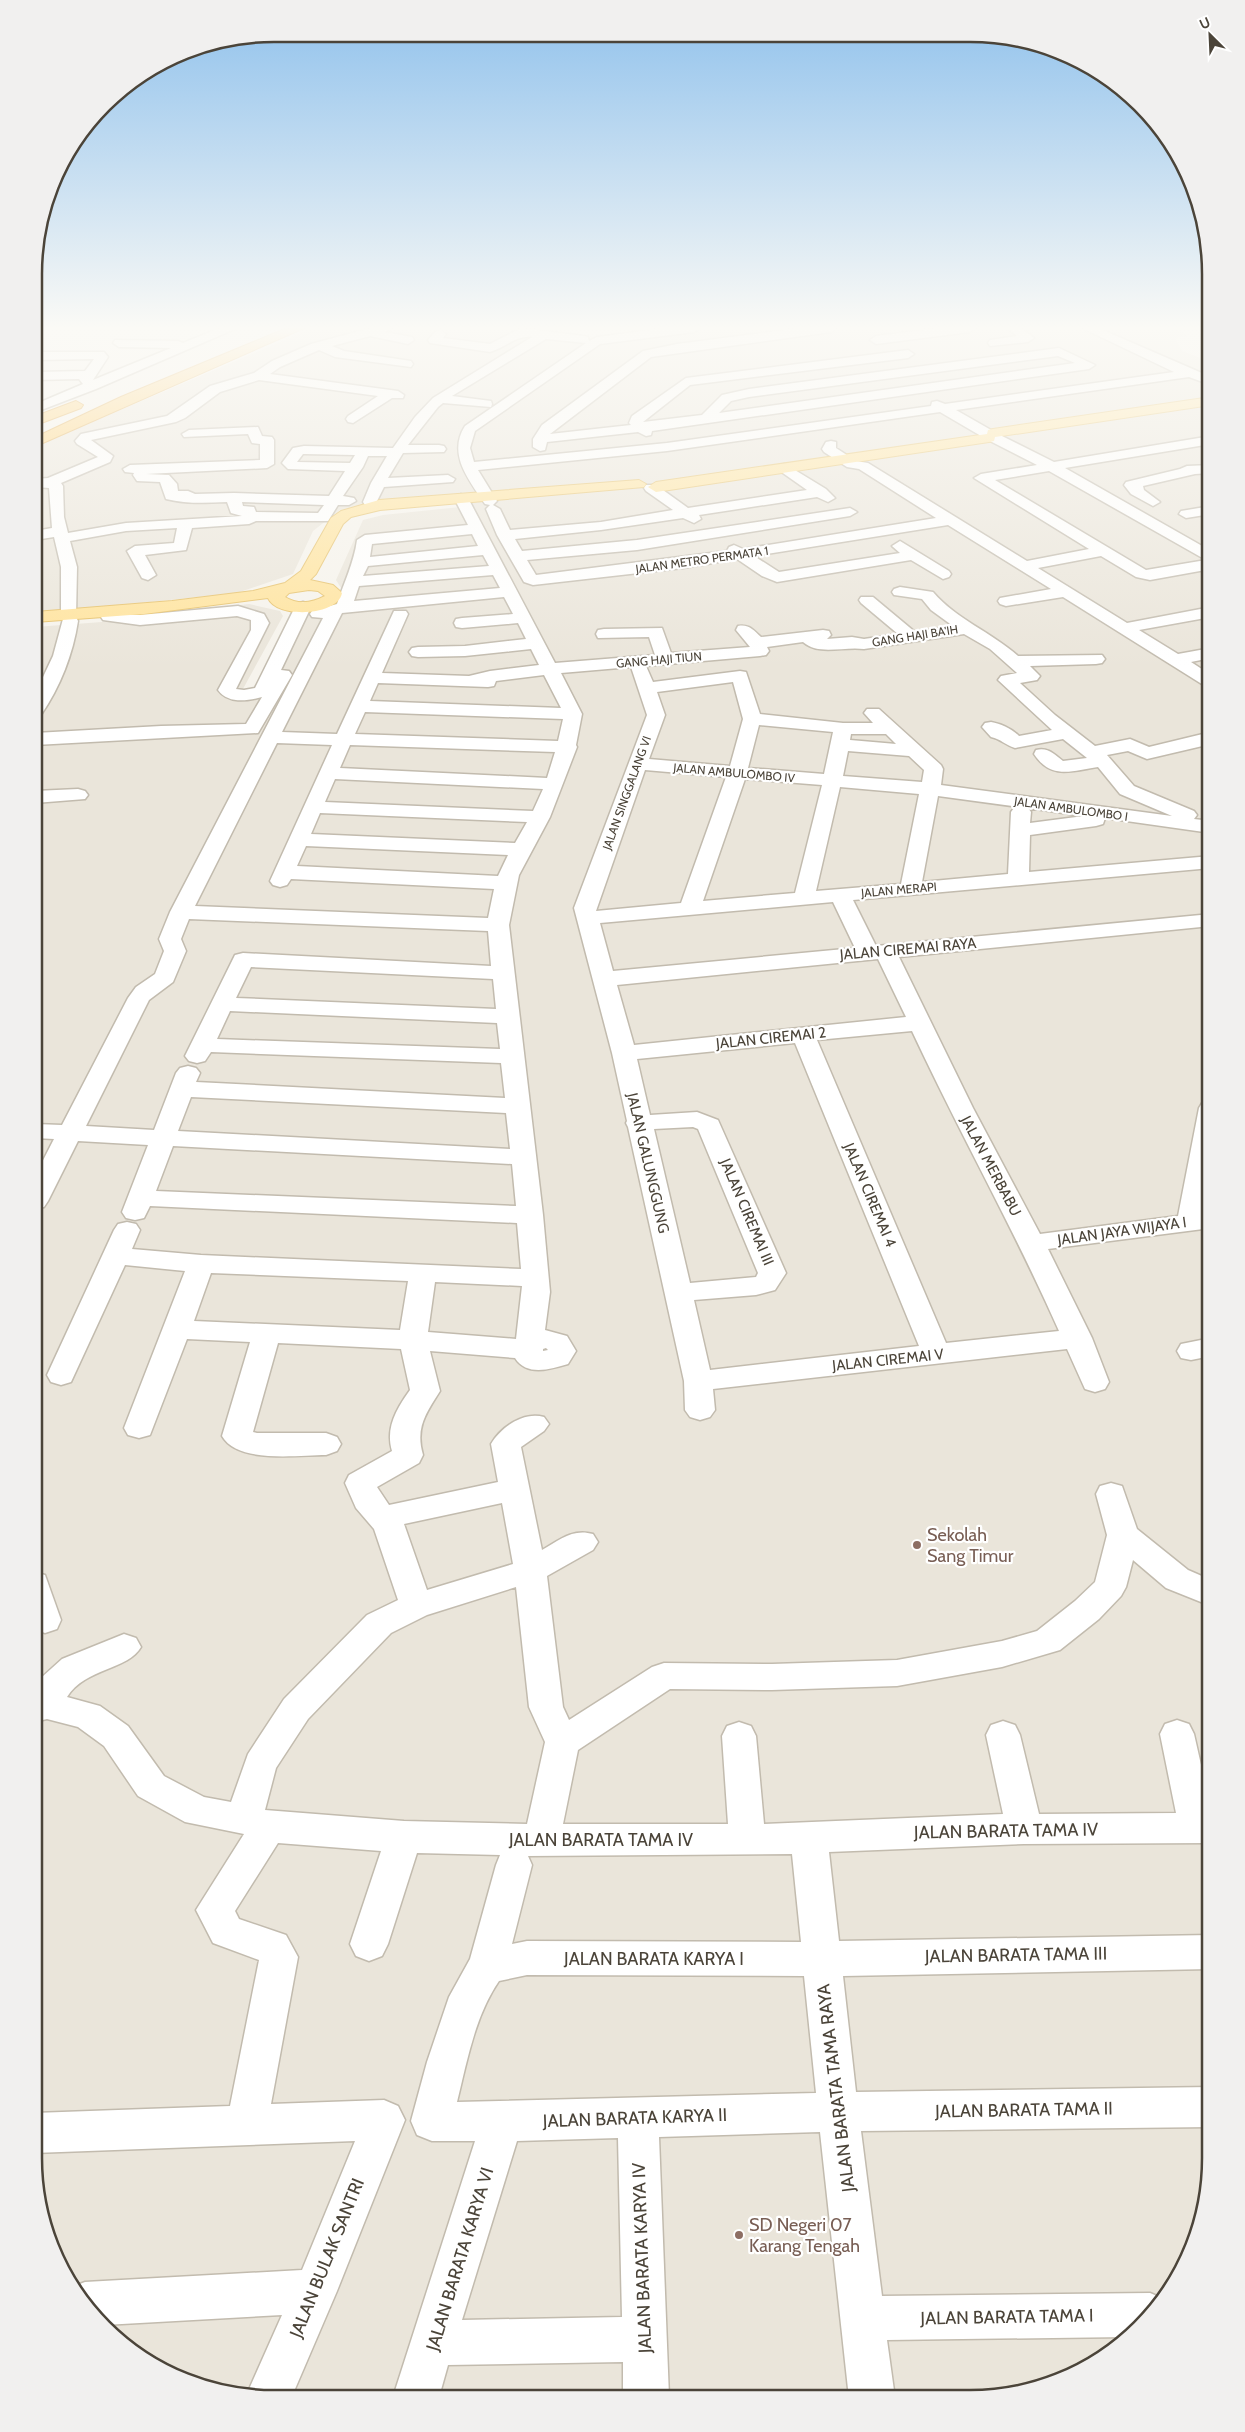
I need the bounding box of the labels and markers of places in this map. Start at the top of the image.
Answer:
place label: Sekolah Sang Timur [927,1524,1014,1567]
marker: Sekolah Sang Timur [911,1539,923,1551]
place label: SD Negeri 07 Karang Tengah [749,2214,860,2257]
marker: SD Negeri 07 Karang Tengah [733,2229,745,2241]

